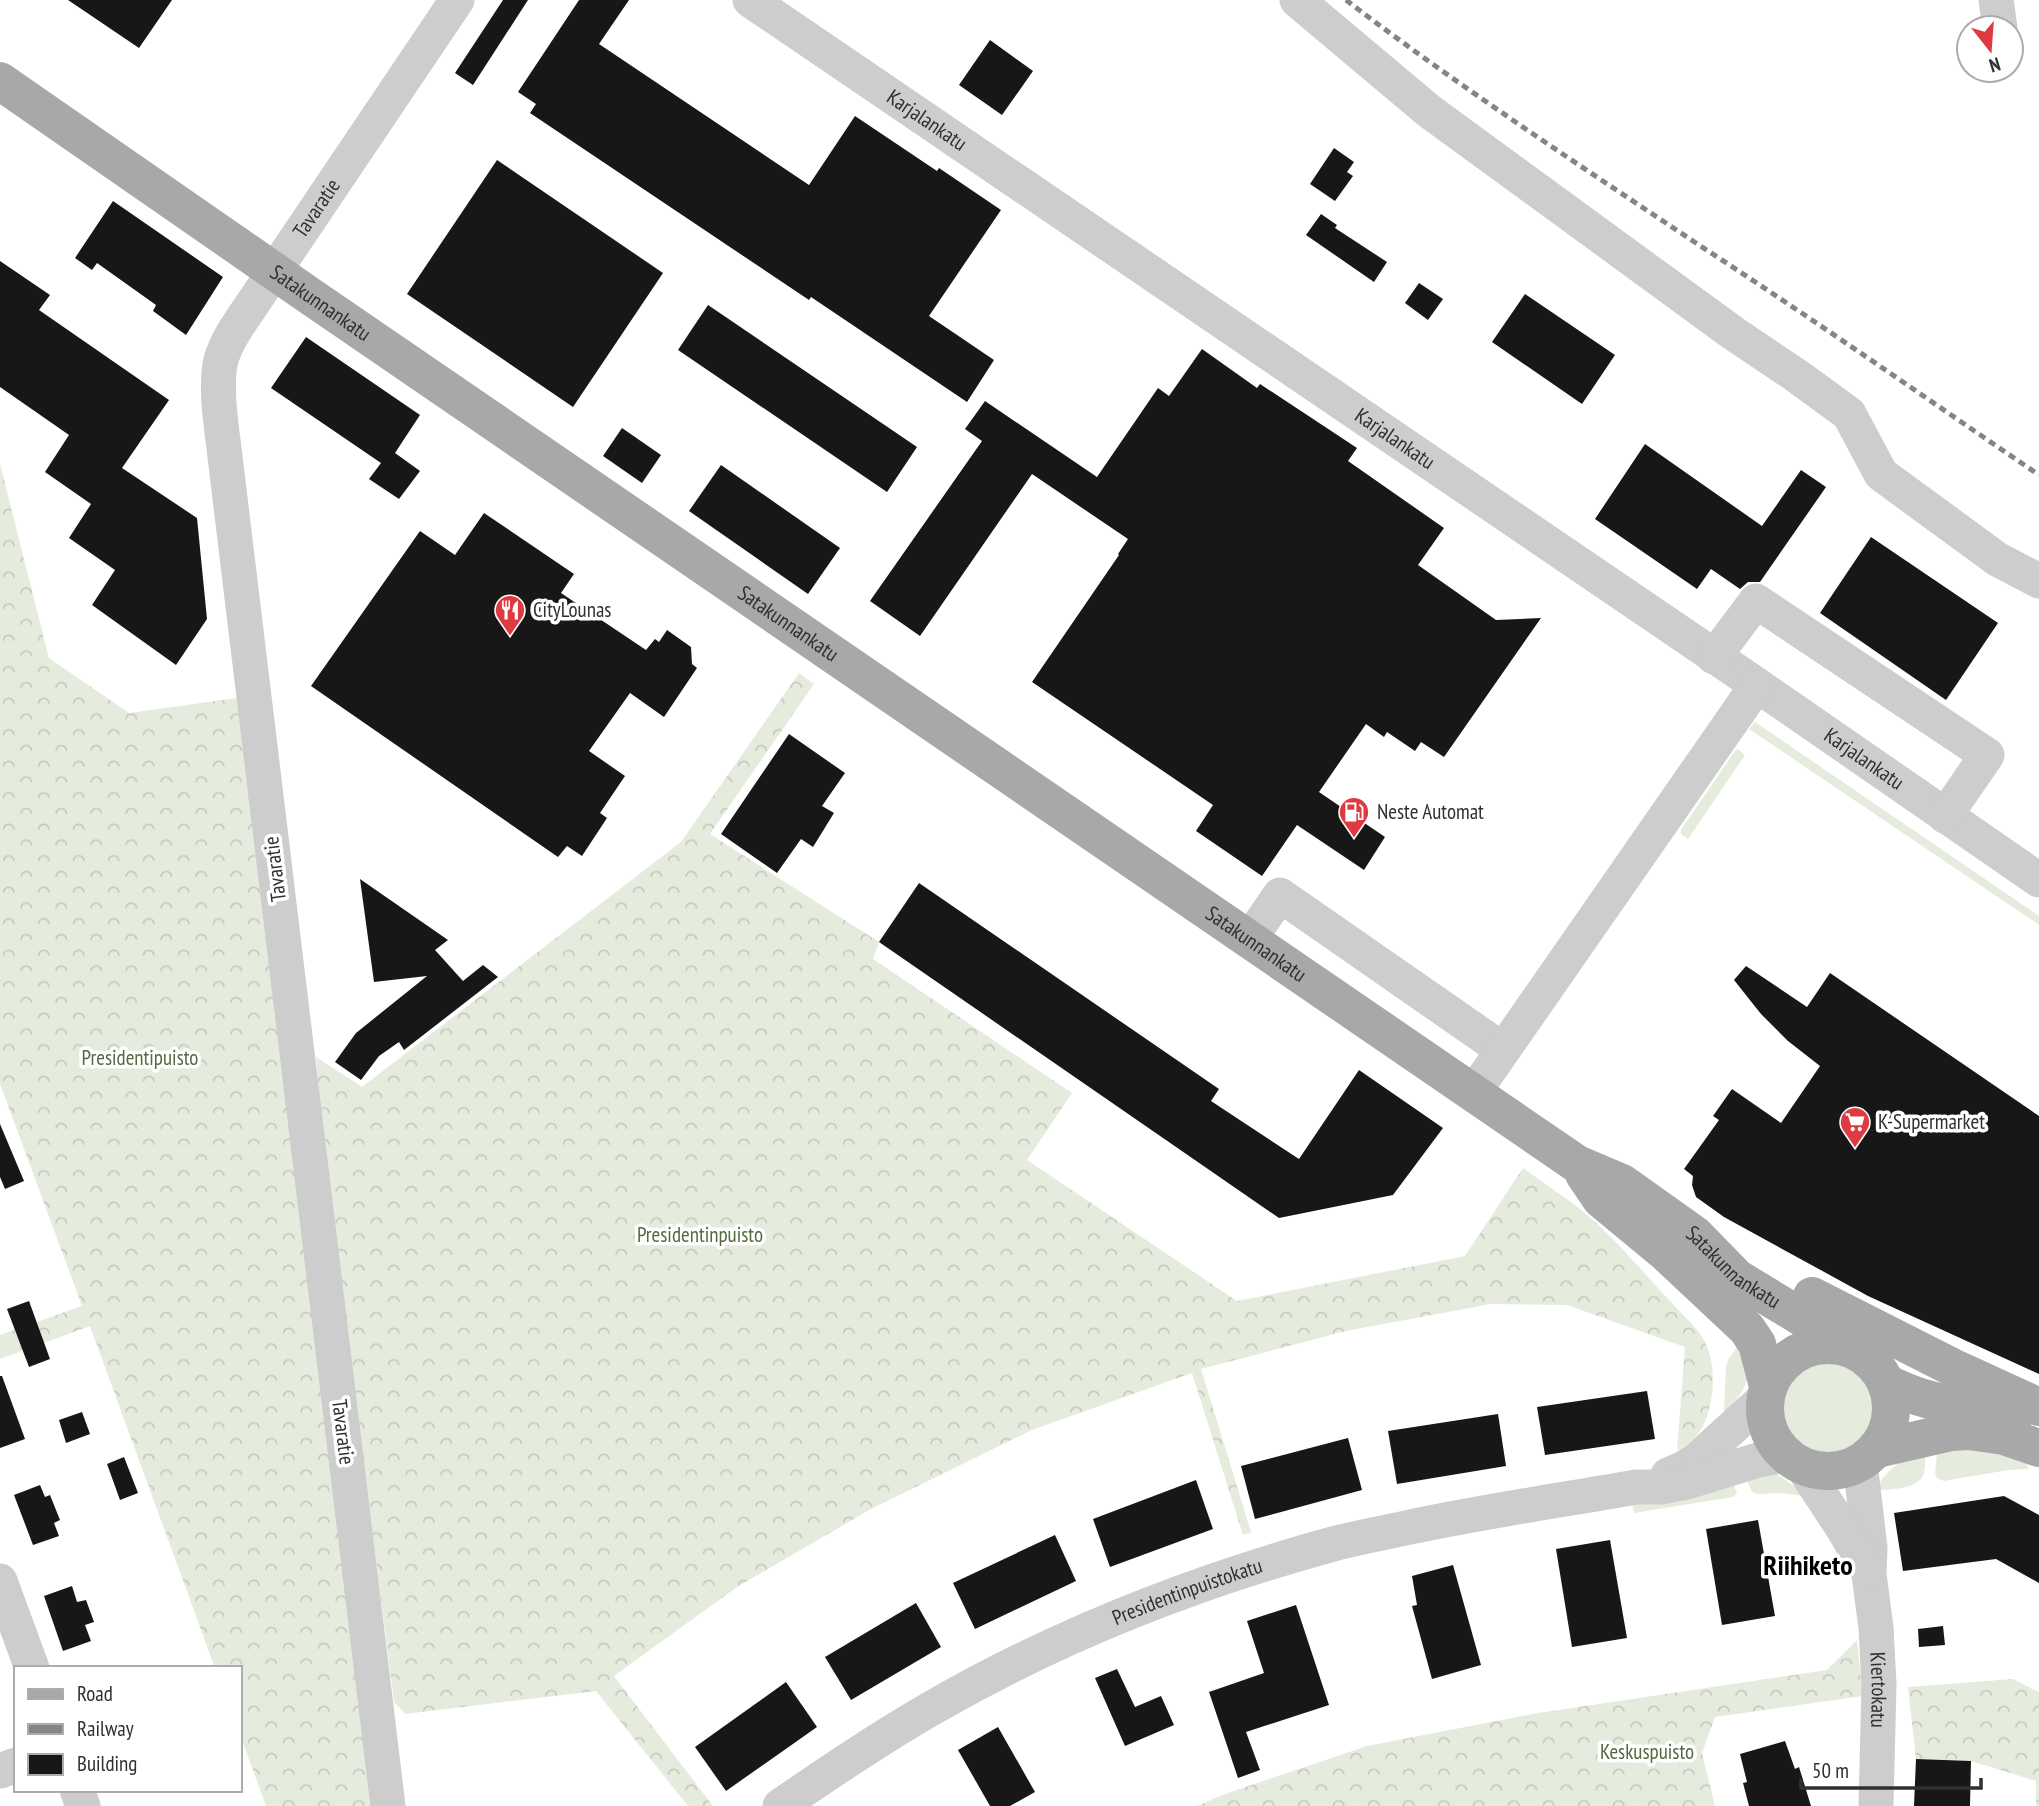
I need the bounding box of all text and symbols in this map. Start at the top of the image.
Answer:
north arrow [1955,14,2025,84]
text: N [1987,52,2003,78]
street label: Karjalankatu [882,83,972,157]
street label: Tavaratie [287,173,346,243]
street label: Satakunnankatu [265,259,376,347]
street label: Karjalankatu [1350,402,1440,475]
street label: Satakunnankatu [733,579,844,667]
restaurant icon: CityLounas [493,593,527,637]
place label: CityLounas [533,596,611,623]
street label: Karjalankatu [1819,722,1909,796]
fuel station icon: Neste Automat [1337,795,1371,839]
place label: Neste Automat [1377,798,1484,825]
street label: Tavaratie [257,835,292,903]
street label: Satakunnankatu [1201,900,1312,988]
park label: Presidentipuisto [82,1044,198,1071]
supermarket icon: K-Supermarket [1838,1105,1872,1149]
place label: K-Supermarket [1878,1108,1985,1135]
street label: Satakunnankatu [1681,1219,1786,1314]
park label: Presidentinpuisto [637,1221,763,1248]
street label: Tavaratie [326,1398,361,1466]
district label: Riihiketo [1763,1546,1853,1583]
street label: Presidentinpuistokatu [1108,1552,1266,1631]
street label: Kiertokatu [1864,1651,1893,1728]
legend [14,1666,242,1792]
text: Road [77,1680,113,1707]
text: Railway [77,1715,134,1742]
park label: Keskuspuisto [1600,1738,1694,1765]
scale bar [1801,1746,1981,1790]
text: Building [77,1750,137,1777]
text: 50 m [1812,1757,1849,1784]

